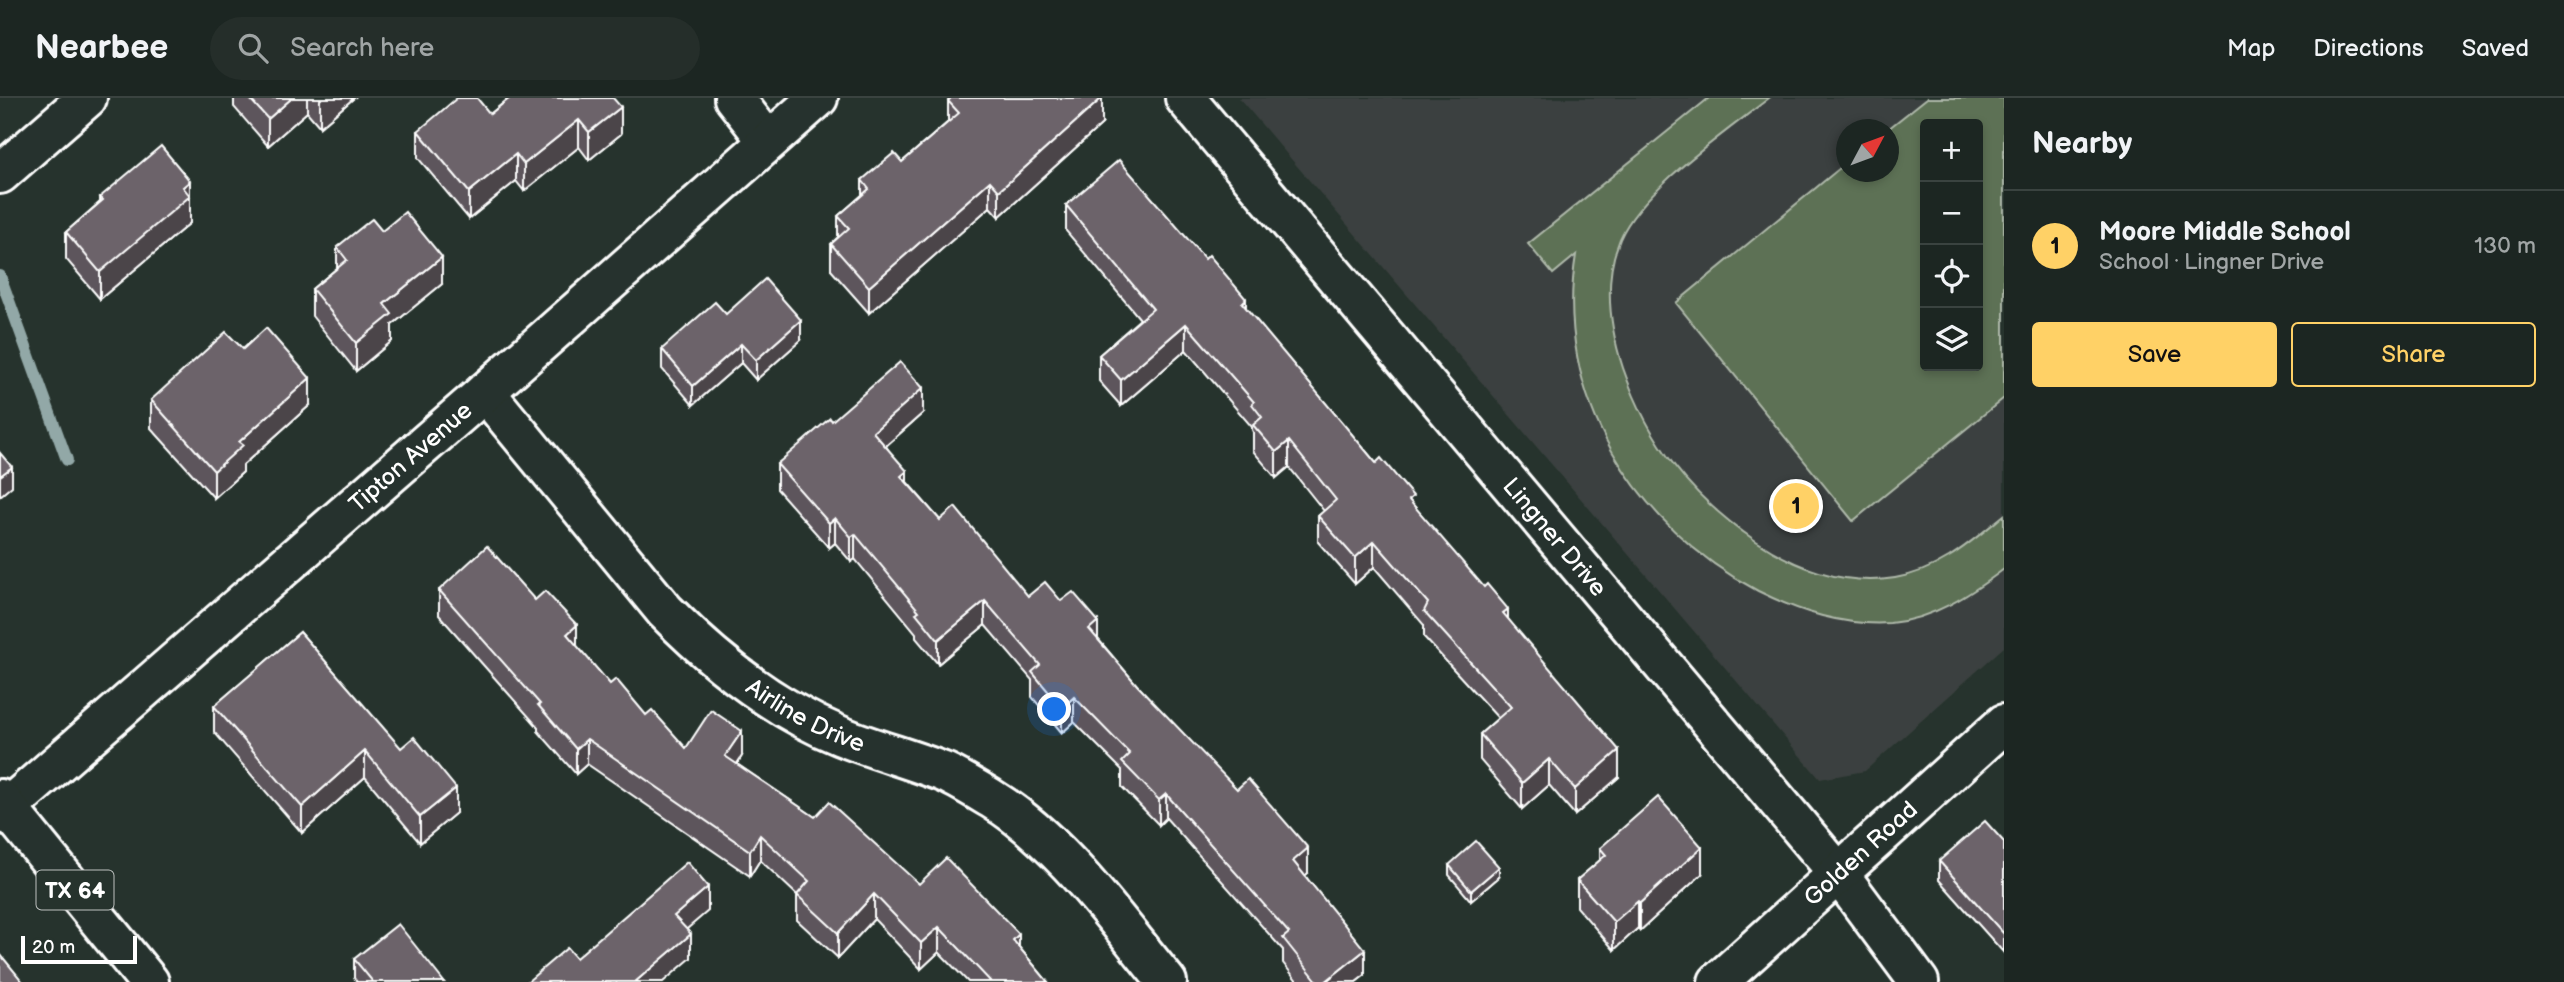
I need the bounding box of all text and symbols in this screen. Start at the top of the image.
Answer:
search box [210,17,700,80]
text: Nearbee [35,28,168,68]
icon: search [234,29,272,67]
text: Search here [290,33,434,64]
text: Map [2227,34,2275,63]
text: Directions [2313,34,2424,63]
text: Saved [2462,34,2529,63]
north arrow [1836,119,1899,182]
map controls [1920,119,1983,371]
button: + [1920,119,1983,182]
text: Nearby [2032,126,2132,162]
button: − [1920,182,1983,245]
text: Moore Middle School [2099,217,2351,248]
text: 1 [2050,232,2060,260]
text: 130 m [2474,232,2536,260]
button: locate [1920,245,1983,308]
text: School · Lingner Drive [2099,248,2324,276]
button: layers [1920,308,1983,371]
button: Save [2032,322,2277,387]
button: Share [2291,322,2536,387]
street label: Tipton Avenue [343,396,478,519]
street label: Lingner Drive [1496,472,1613,602]
pin: 1 [1773,480,1819,532]
street label: Airline Drive [740,672,869,759]
your location [1037,692,1071,726]
street label: Golden Road [1798,795,1924,912]
road number: TX 64 [36,870,114,910]
scale bar [21,933,136,965]
text: 20 m [32,936,75,959]

